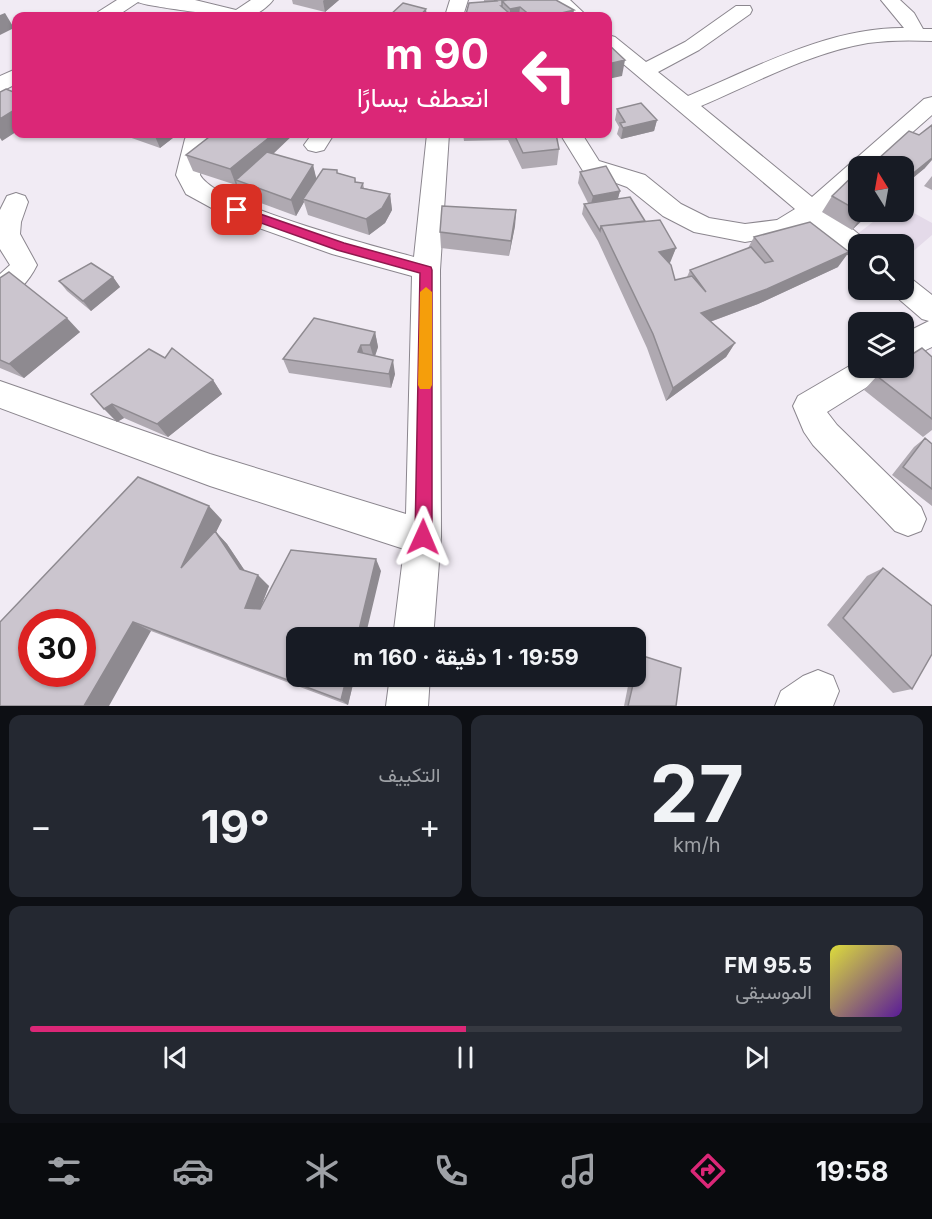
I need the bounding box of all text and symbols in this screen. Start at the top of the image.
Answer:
text: 90 m [385,28,489,79]
icon: left [510,36,588,114]
text: انعطف يسارًا [357,81,489,114]
north arrow [848,156,914,222]
map controls [848,156,914,378]
pin [211,184,262,235]
icon: arrive [220,193,253,226]
button: search [848,234,914,300]
button: layers [848,312,914,378]
position arrow [391,505,455,569]
speed limit sign: 30 [18,609,96,687]
text: 19:59 · 1 دقيقة · 160 m [353,644,579,670]
text: 27 [650,746,744,841]
text: التكييف [378,763,441,787]
text: 19° [201,799,270,854]
text: − [30,806,52,846]
text: + [419,806,441,846]
text: km/h [673,833,721,857]
text: 95.5 FM [724,952,812,978]
text: الموسيقى [735,980,812,1004]
icon: previous [159,1041,192,1074]
icon: pause [449,1041,482,1074]
icon: next [740,1041,773,1074]
icon: filters [43,1150,85,1192]
icon: car [172,1150,214,1192]
icon: climate [301,1150,343,1192]
icon: phone [430,1150,472,1192]
icon: music [558,1150,600,1192]
icon: directions [687,1150,729,1192]
text: 19:58 [816,1155,889,1188]

